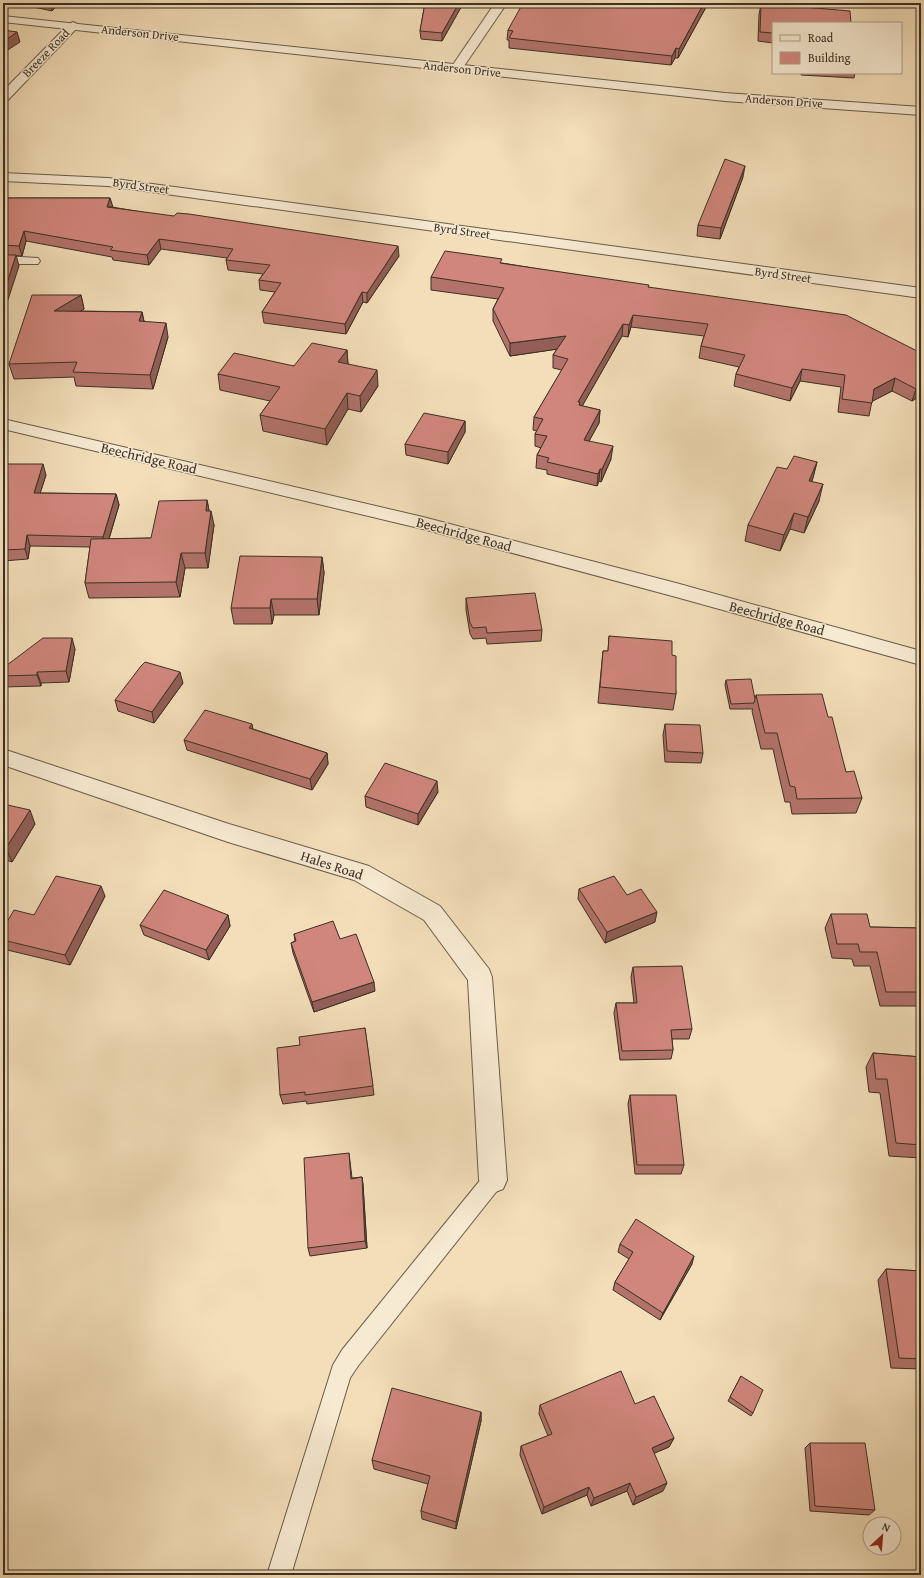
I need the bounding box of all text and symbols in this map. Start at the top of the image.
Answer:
street label: Anderson Drive [100,20,180,45]
legend [772,22,902,74]
street label: Breeze Road [18,24,74,81]
text: Road [808,29,834,46]
text: Building [808,49,851,66]
street label: Anderson Drive [422,56,502,81]
street label: Anderson Drive [744,89,824,112]
street label: Byrd Street [112,173,171,198]
street label: Byrd Street [433,218,492,243]
street label: Byrd Street [754,262,813,287]
street label: Beechridge Road [99,437,200,479]
street label: Beechridge Road [414,512,514,556]
street label: Beechridge Road [727,596,827,640]
street label: Hales Road [298,846,366,885]
north arrow [862,1516,902,1556]
text: N [880,1518,894,1536]

